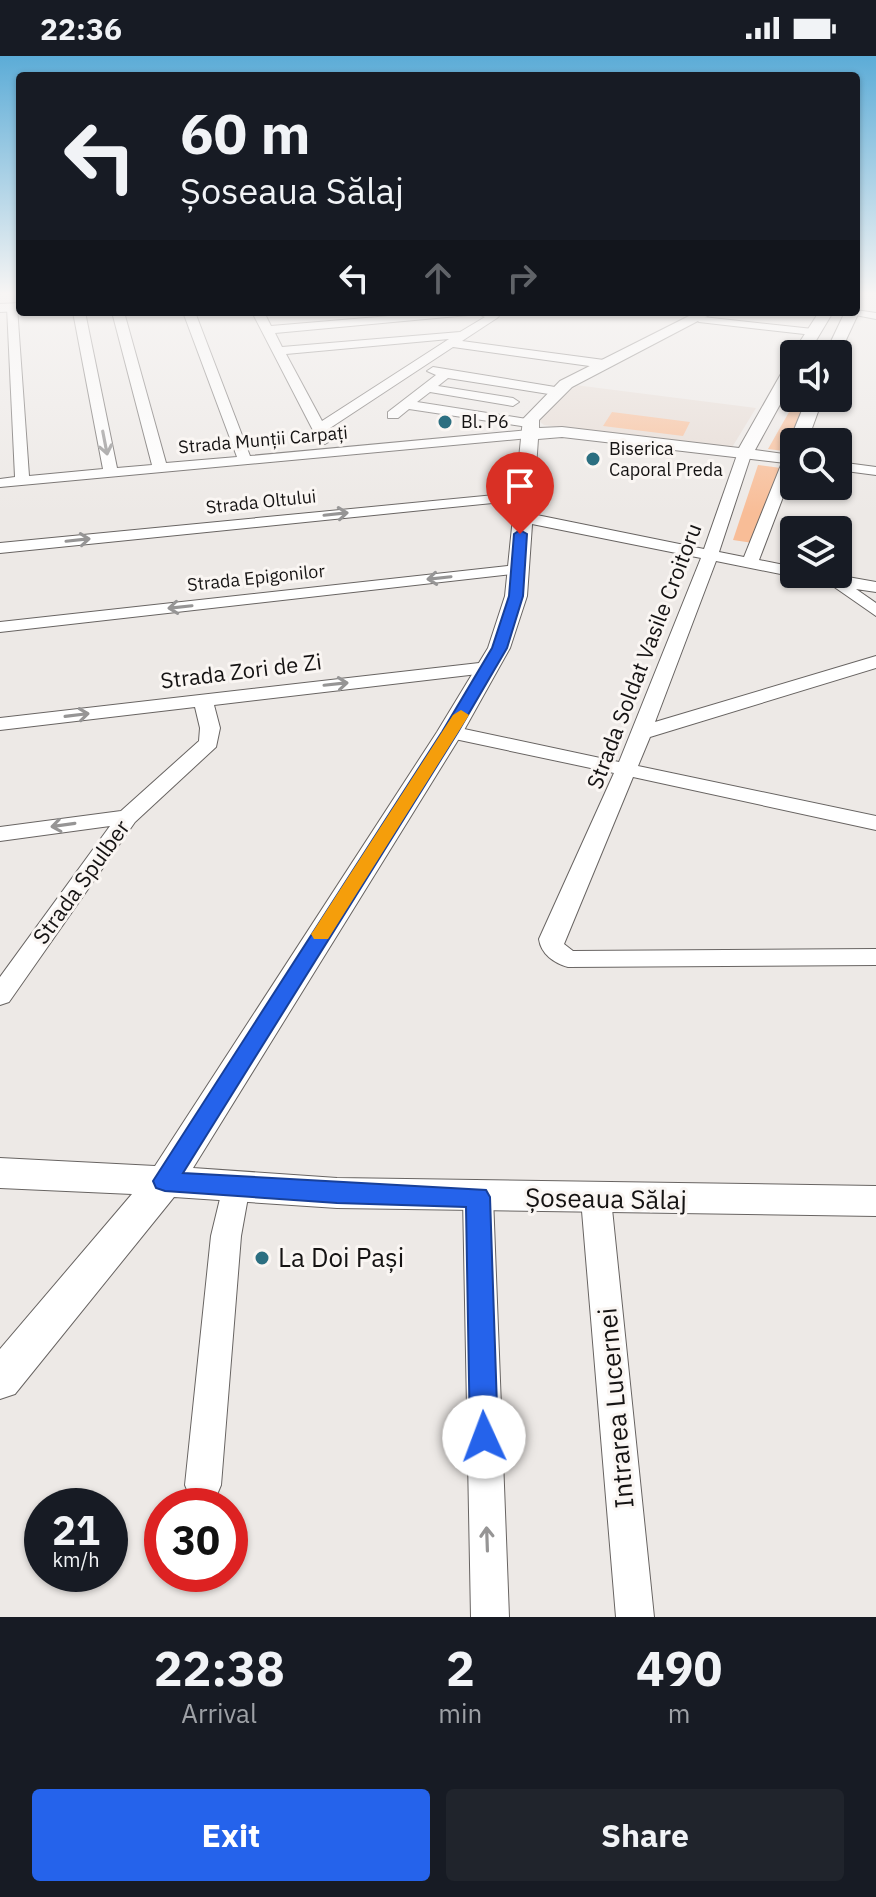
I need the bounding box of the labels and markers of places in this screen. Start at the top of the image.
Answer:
place label: Bl. P6 [461,410,509,433]
marker: Bl. P6 [436,413,454,431]
place label: Biserica Caporal Preda [609,437,723,481]
marker: Biserica Caporal Preda [584,450,602,468]
pin [486,452,554,534]
place label: La Doi Pași [278,1240,404,1274]
marker: La Doi Pași [253,1249,271,1267]

